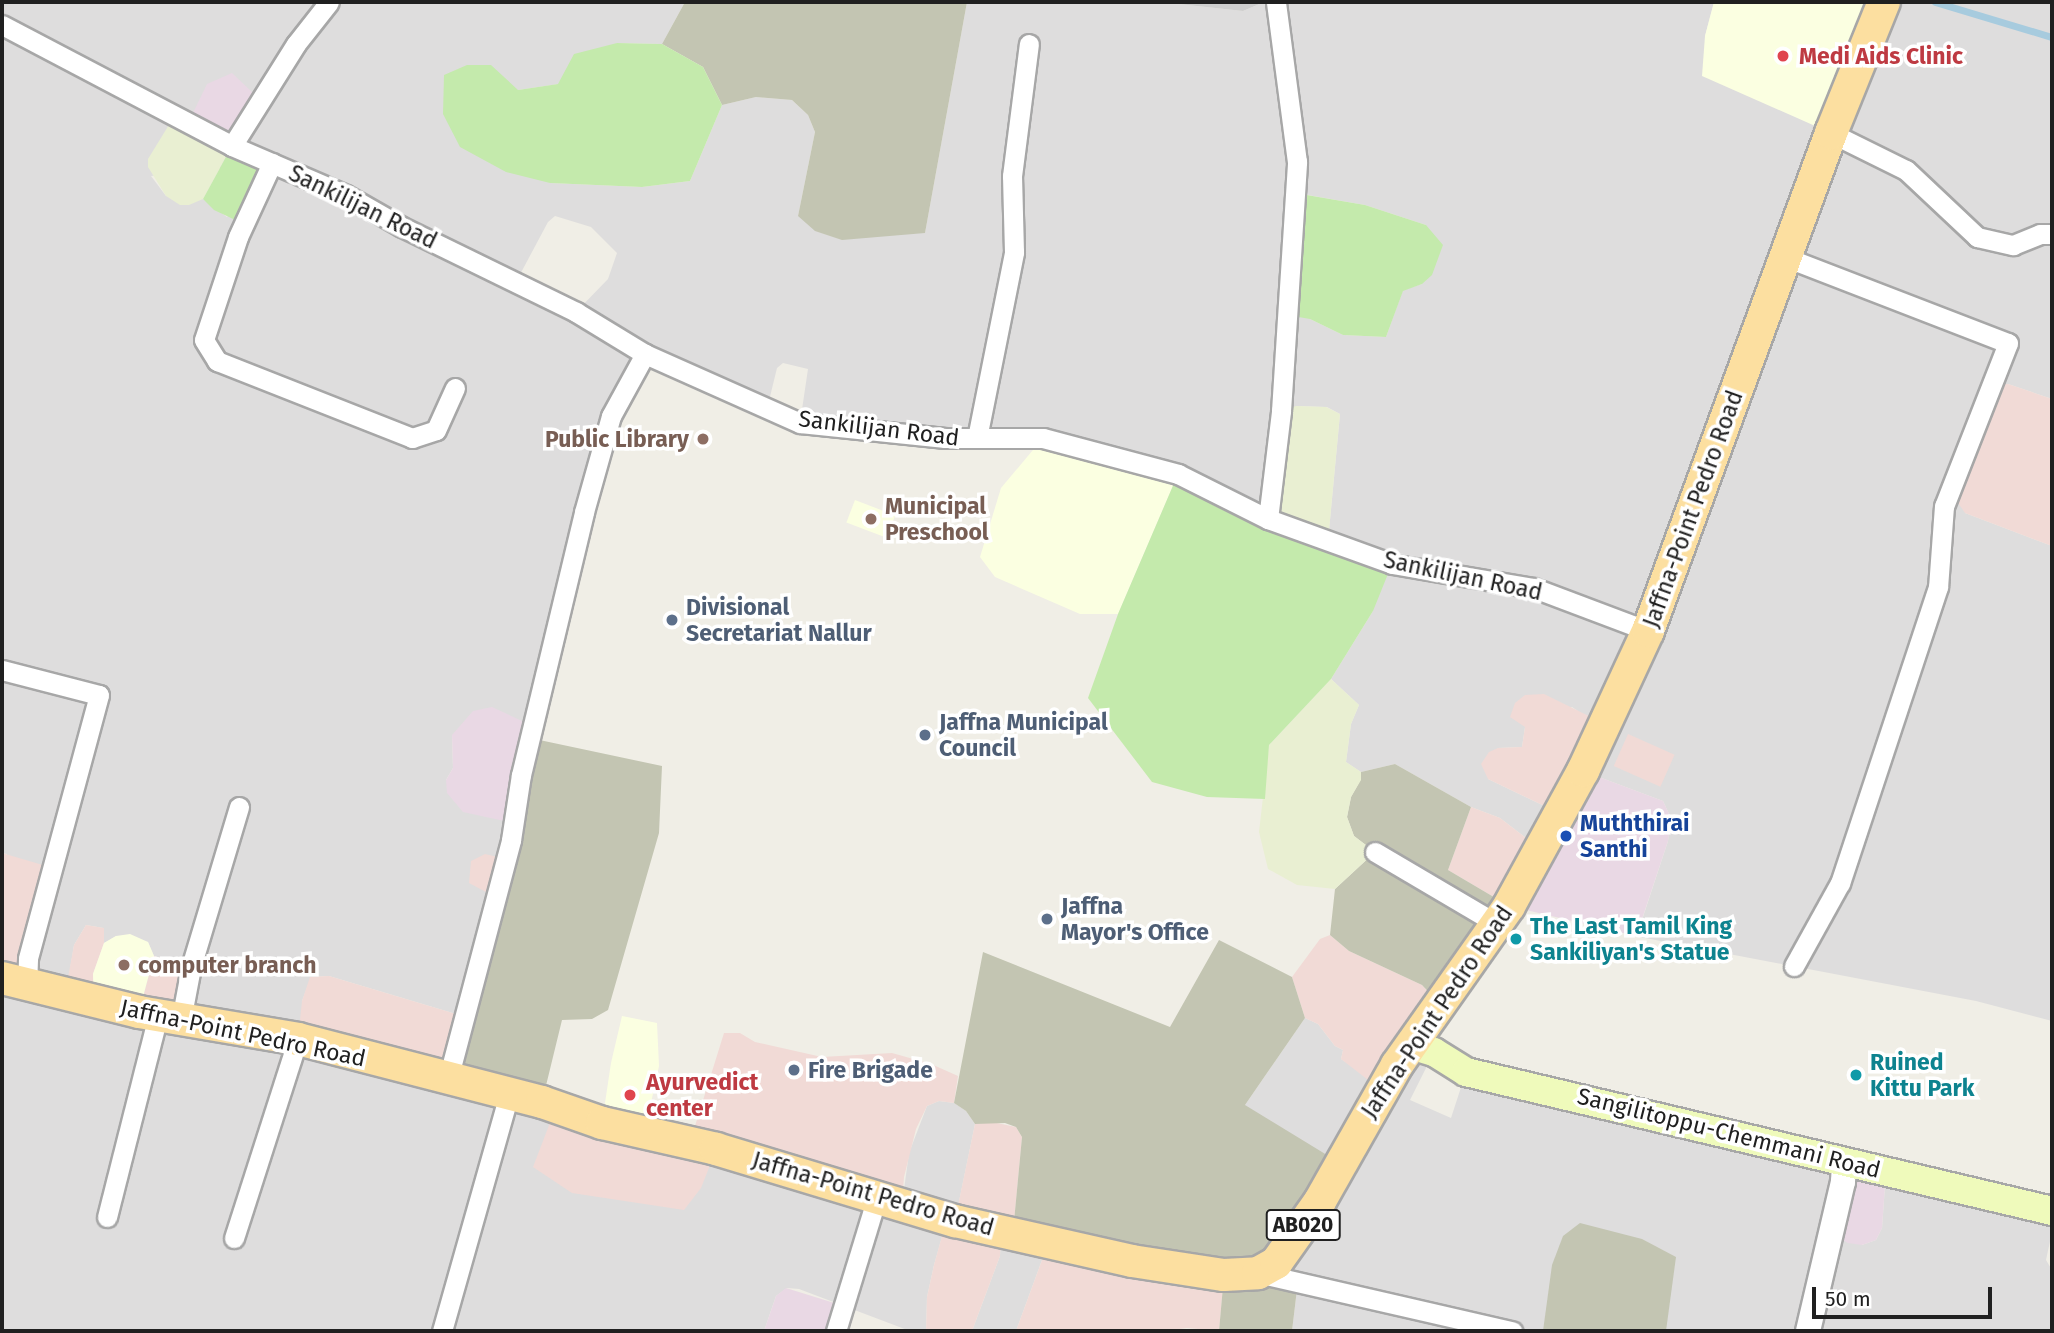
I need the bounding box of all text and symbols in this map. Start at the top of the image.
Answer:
place label: Medi Aids Clinic [1799,42,1963,70]
marker: Medi Aids Clinic [1773,46,1793,66]
street label: Sankilijan Road [284,159,442,255]
street label: Jaffna-Point Pedro Road [1637,387,1749,631]
street label: Sankilijan Road [797,404,961,452]
place label: Public Library [545,425,689,453]
marker: Public Library [695,431,711,447]
place label: Municipal Preschool [885,492,989,546]
marker: Municipal Preschool [863,511,879,527]
street label: Sankilijan Road [1381,546,1545,606]
place label: Divisional Secretariat Nallur [686,593,872,647]
marker: Divisional Secretariat Nallur [664,612,680,628]
place label: Jaffna Municipal Council [939,708,1108,762]
marker: Jaffna Municipal Council [917,727,933,743]
place label: Muththirai Santhi [1580,809,1690,863]
marker: Muththirai Santhi [1558,828,1574,844]
place label: Jaffna Mayor's Office [1061,892,1209,946]
street label: Jaffna-Point Pedro Road [1356,901,1518,1123]
marker: Jaffna Mayor's Office [1039,911,1055,927]
place label: The Last Tamil King Sankiliyan's Statue [1530,912,1732,966]
marker: The Last Tamil King Sankiliyan's Statue [1508,931,1524,947]
place label: computer branch [138,951,316,979]
marker: computer branch [116,957,132,973]
street label: Jaffna-Point Pedro Road [118,993,368,1073]
place label: Ruined Kittu Park [1870,1048,1975,1102]
place label: Fire Brigade [808,1056,933,1084]
marker: Fire Brigade [786,1062,802,1078]
marker: Ruined Kittu Park [1848,1067,1864,1083]
place label: Ayurvedict center [646,1068,758,1122]
street label: Sangilitoppu-Chemmani Road [1575,1082,1883,1184]
marker: Ayurvedict center [620,1085,640,1105]
street label: Jaffna-Point Pedro Road [749,1146,997,1242]
road number: AB020 [1264,1208,1342,1242]
scale bar [1816,1274,1996,1318]
text: 50 m [1825,1286,1871,1312]

